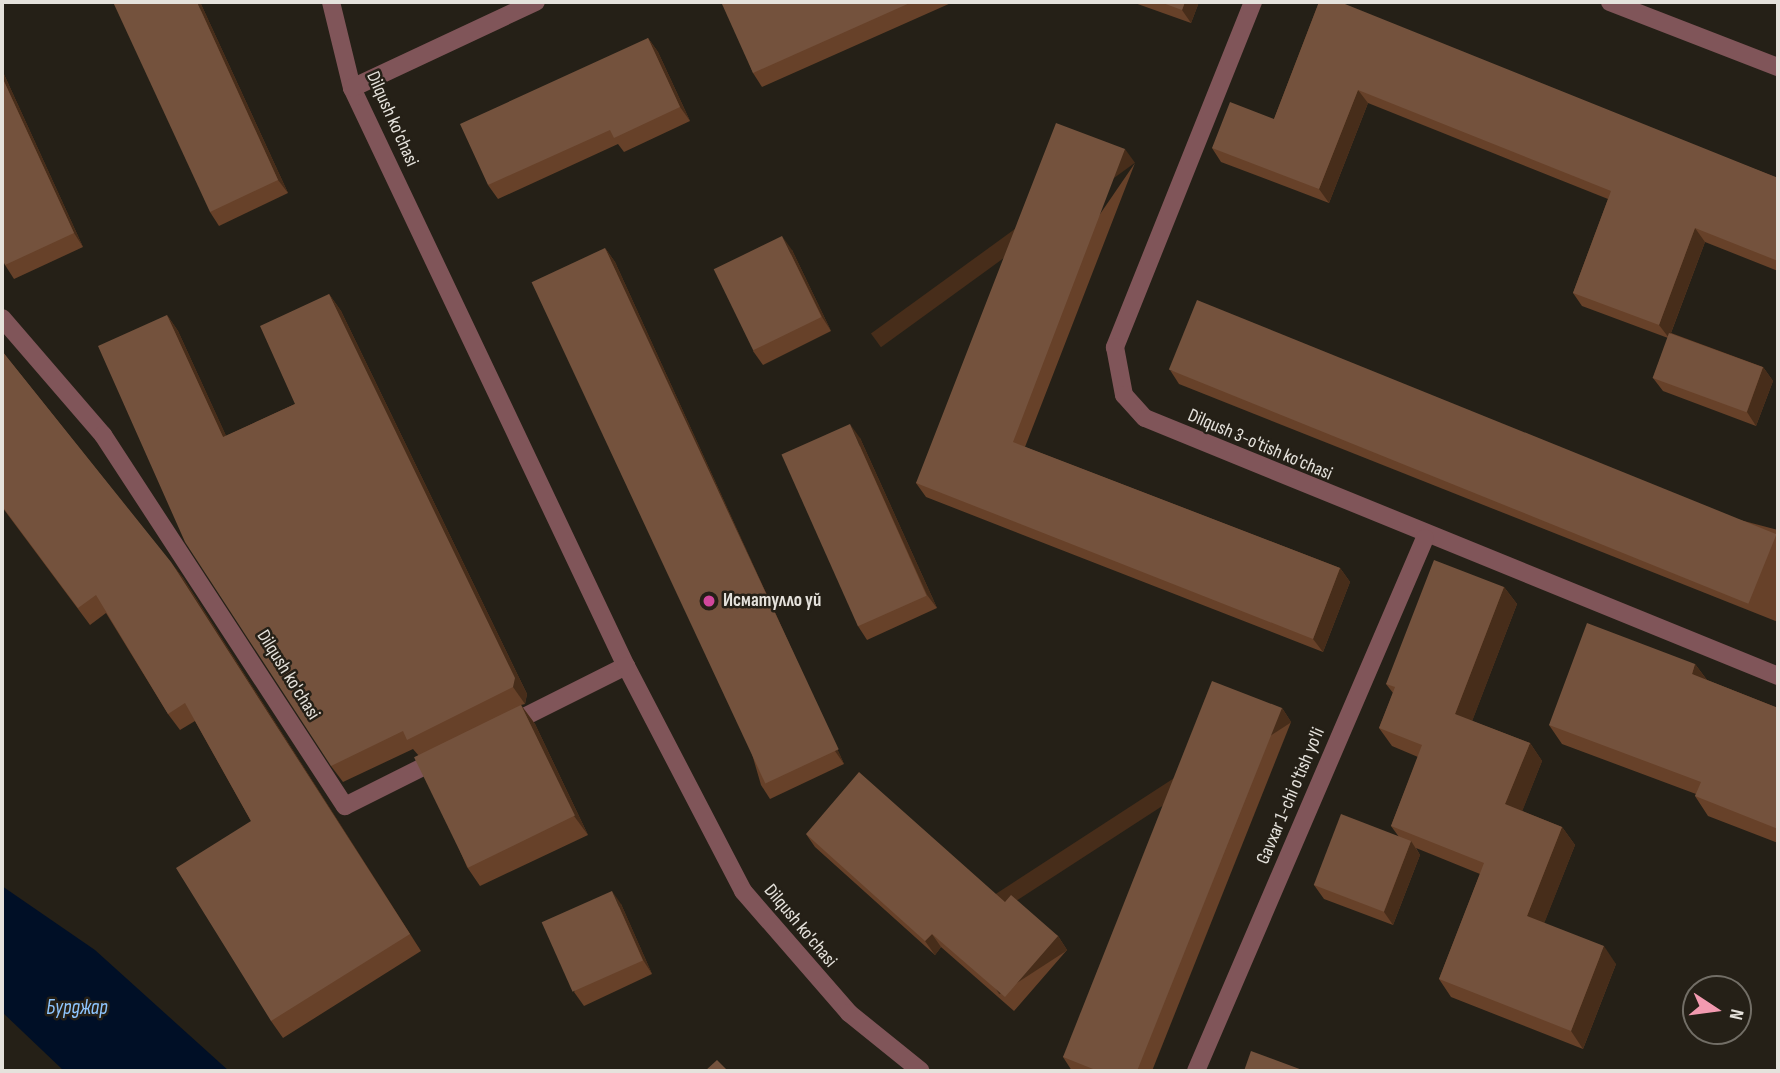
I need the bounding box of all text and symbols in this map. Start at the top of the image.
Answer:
street label: Dilqush ko'chasi [361,68,423,170]
street label: Dilqush 3-o'tish ko'chasi [1184,404,1336,486]
place label: Исматулло уй [723,590,821,612]
marker: Исматулло уй [701,593,717,609]
street label: Dilqush ko'chasi [251,626,325,724]
street label: Gavxar 1-chi o'tish yo'li [1252,724,1330,868]
street label: Dilqush ko'chasi [759,880,841,972]
north arrow [1682,975,1752,1045]
water label: Бурджар [46,995,108,1021]
text: N [1724,1007,1748,1022]

